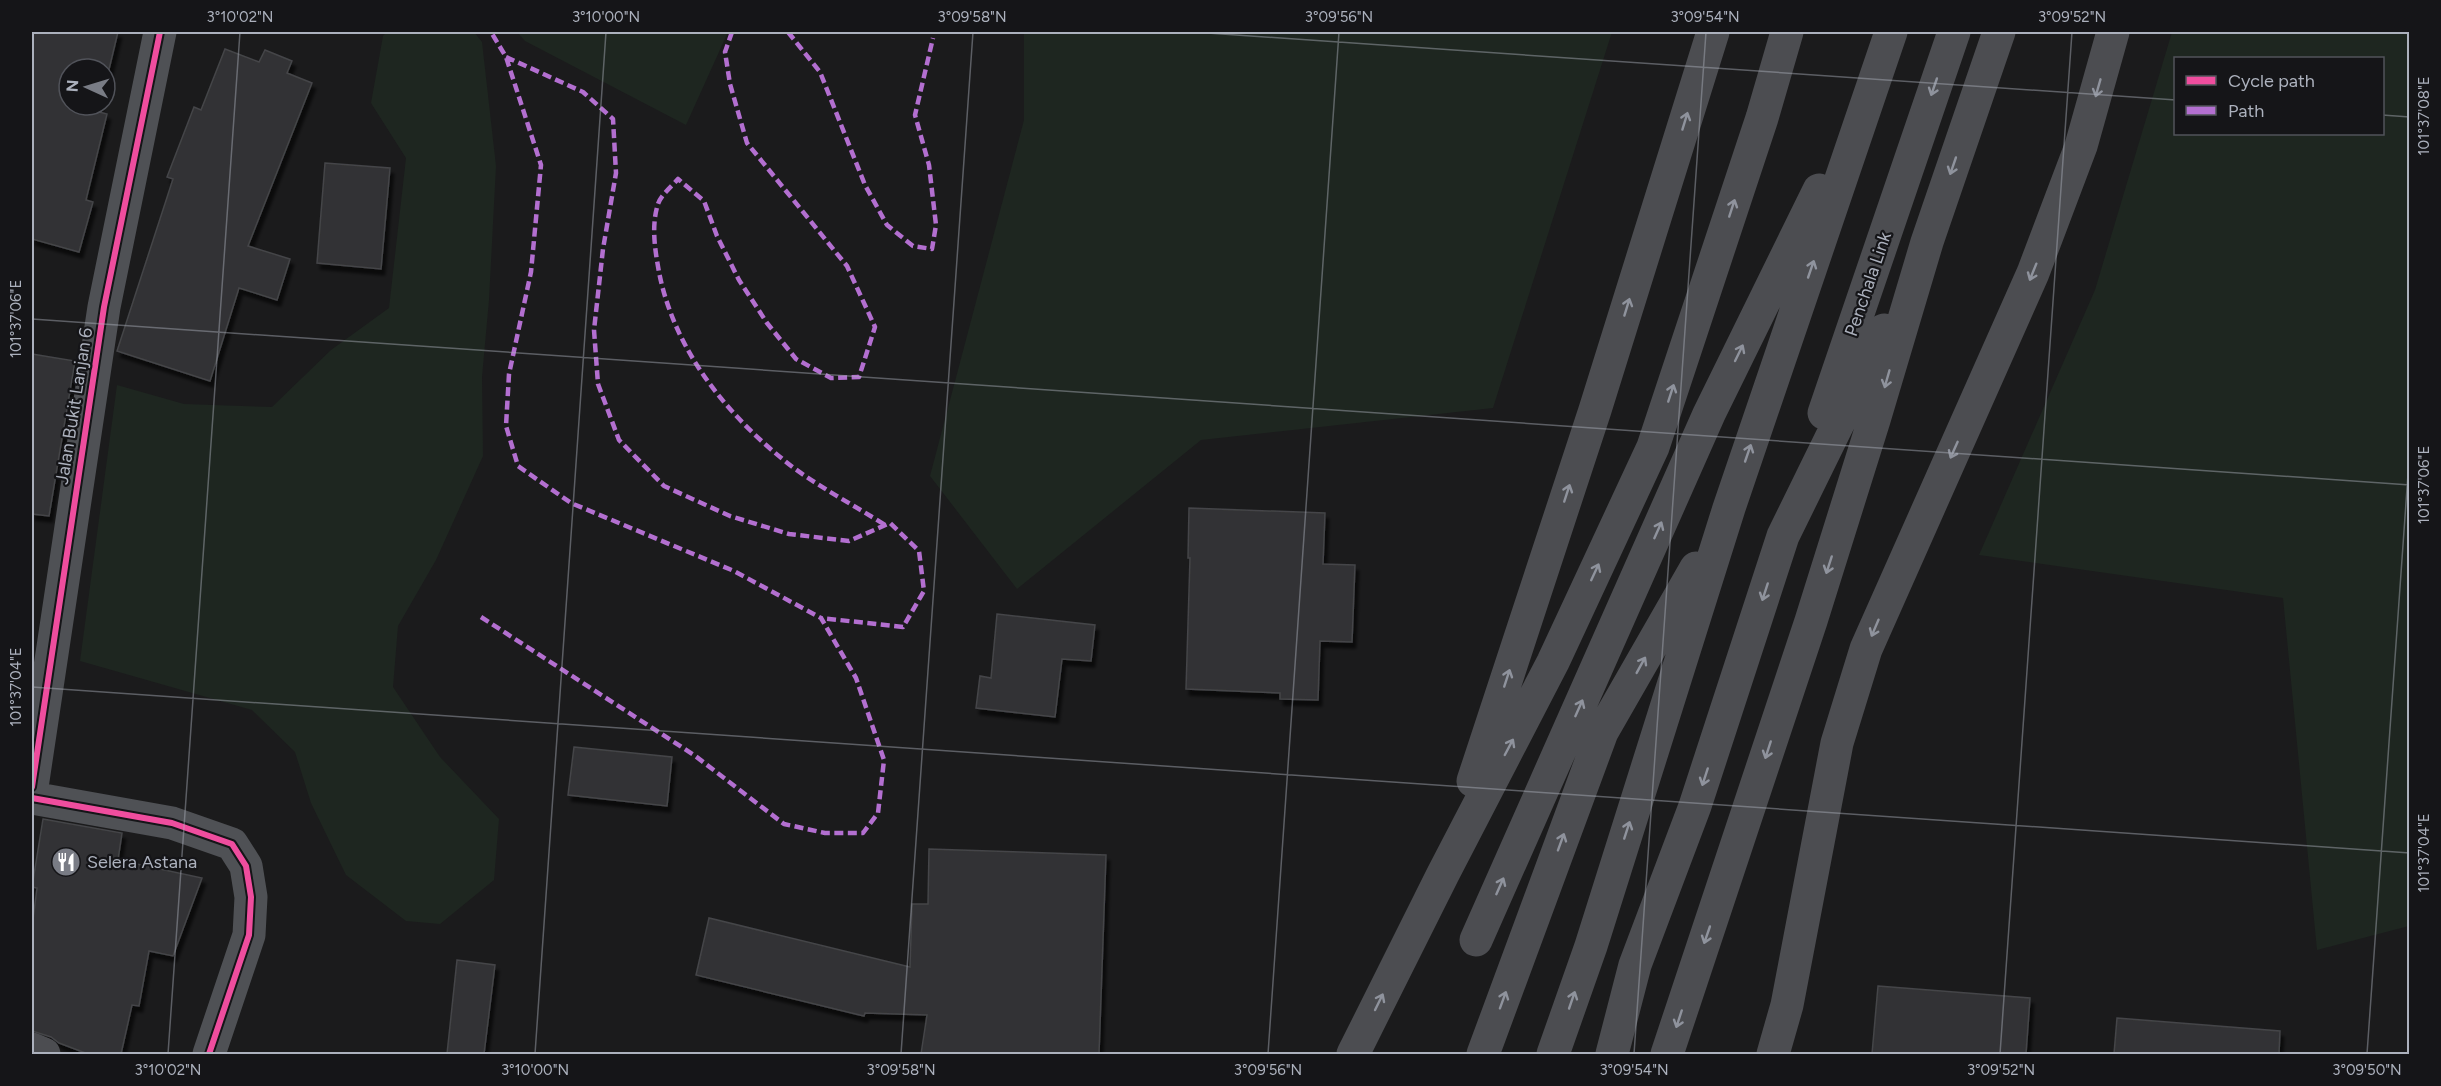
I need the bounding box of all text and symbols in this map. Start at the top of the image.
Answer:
text: 3°10'02"N [207,8,273,26]
text: 3°10'00"N [572,8,640,26]
text: 3°09'58"N [937,8,1007,26]
text: 3°09'56"N [1305,8,1373,26]
text: 3°09'54"N [1670,8,1740,26]
text: 3°09'52"N [2038,8,2106,26]
north arrow [57,57,117,117]
legend [2174,57,2384,135]
text: Cycle path [2228,70,2315,92]
text: 101°37'08"E [2415,76,2433,156]
one-way arrow [1928,77,1939,96]
one-way arrow [2091,78,2103,97]
text: N [63,79,82,93]
text: Path [2228,100,2264,122]
one-way arrow [1680,112,1691,131]
one-way arrow [1946,156,1957,175]
one-way arrow [1727,199,1738,218]
street label: Penchala Link [1840,229,1896,339]
one-way arrow [1806,260,1817,278]
one-way arrow [2027,262,2038,280]
text: 101°37'06"E [7,280,25,358]
one-way arrow [1622,298,1633,317]
street label: Jalan Bukit Lanjan 6 [51,326,97,486]
one-way arrow [1734,344,1746,362]
one-way arrow [1881,369,1892,388]
one-way arrow [1666,384,1677,403]
one-way arrow [1947,440,1959,458]
one-way arrow [1743,444,1754,463]
text: 101°37'06"E [2415,446,2433,524]
one-way arrow [1563,484,1574,503]
one-way arrow [1653,521,1664,539]
one-way arrow [1822,555,1833,574]
one-way arrow [1589,564,1601,582]
one-way arrow [1759,582,1770,601]
one-way arrow [1869,619,1880,637]
text: 101°37'04"E [7,647,25,727]
one-way arrow [1635,657,1647,674]
one-way arrow [1502,669,1513,688]
one-way arrow [1574,699,1585,717]
one-way arrow [1504,739,1515,757]
one-way arrow [1762,740,1773,759]
one-way arrow [1698,767,1709,786]
text: 101°37'04"E [2415,813,2433,893]
one-way arrow [1623,821,1634,840]
one-way arrow [1557,834,1568,852]
restaurant icon: Selera Astana [50,846,82,878]
place label: Selera Astana [87,851,197,873]
one-way arrow [1494,878,1506,896]
one-way arrow [1701,925,1712,944]
one-way arrow [1498,991,1509,1009]
one-way arrow [1567,991,1578,1010]
one-way arrow [1374,993,1386,1011]
one-way arrow [1672,1009,1683,1028]
text: 3°10'02"N [135,1061,201,1079]
text: 3°10'00"N [501,1061,569,1079]
text: 3°09'58"N [866,1061,936,1079]
text: 3°09'56"N [1234,1061,1302,1079]
text: 3°09'54"N [1599,1061,1669,1079]
text: 3°09'52"N [1967,1061,2035,1079]
text: 3°09'50"N [2332,1061,2402,1079]

